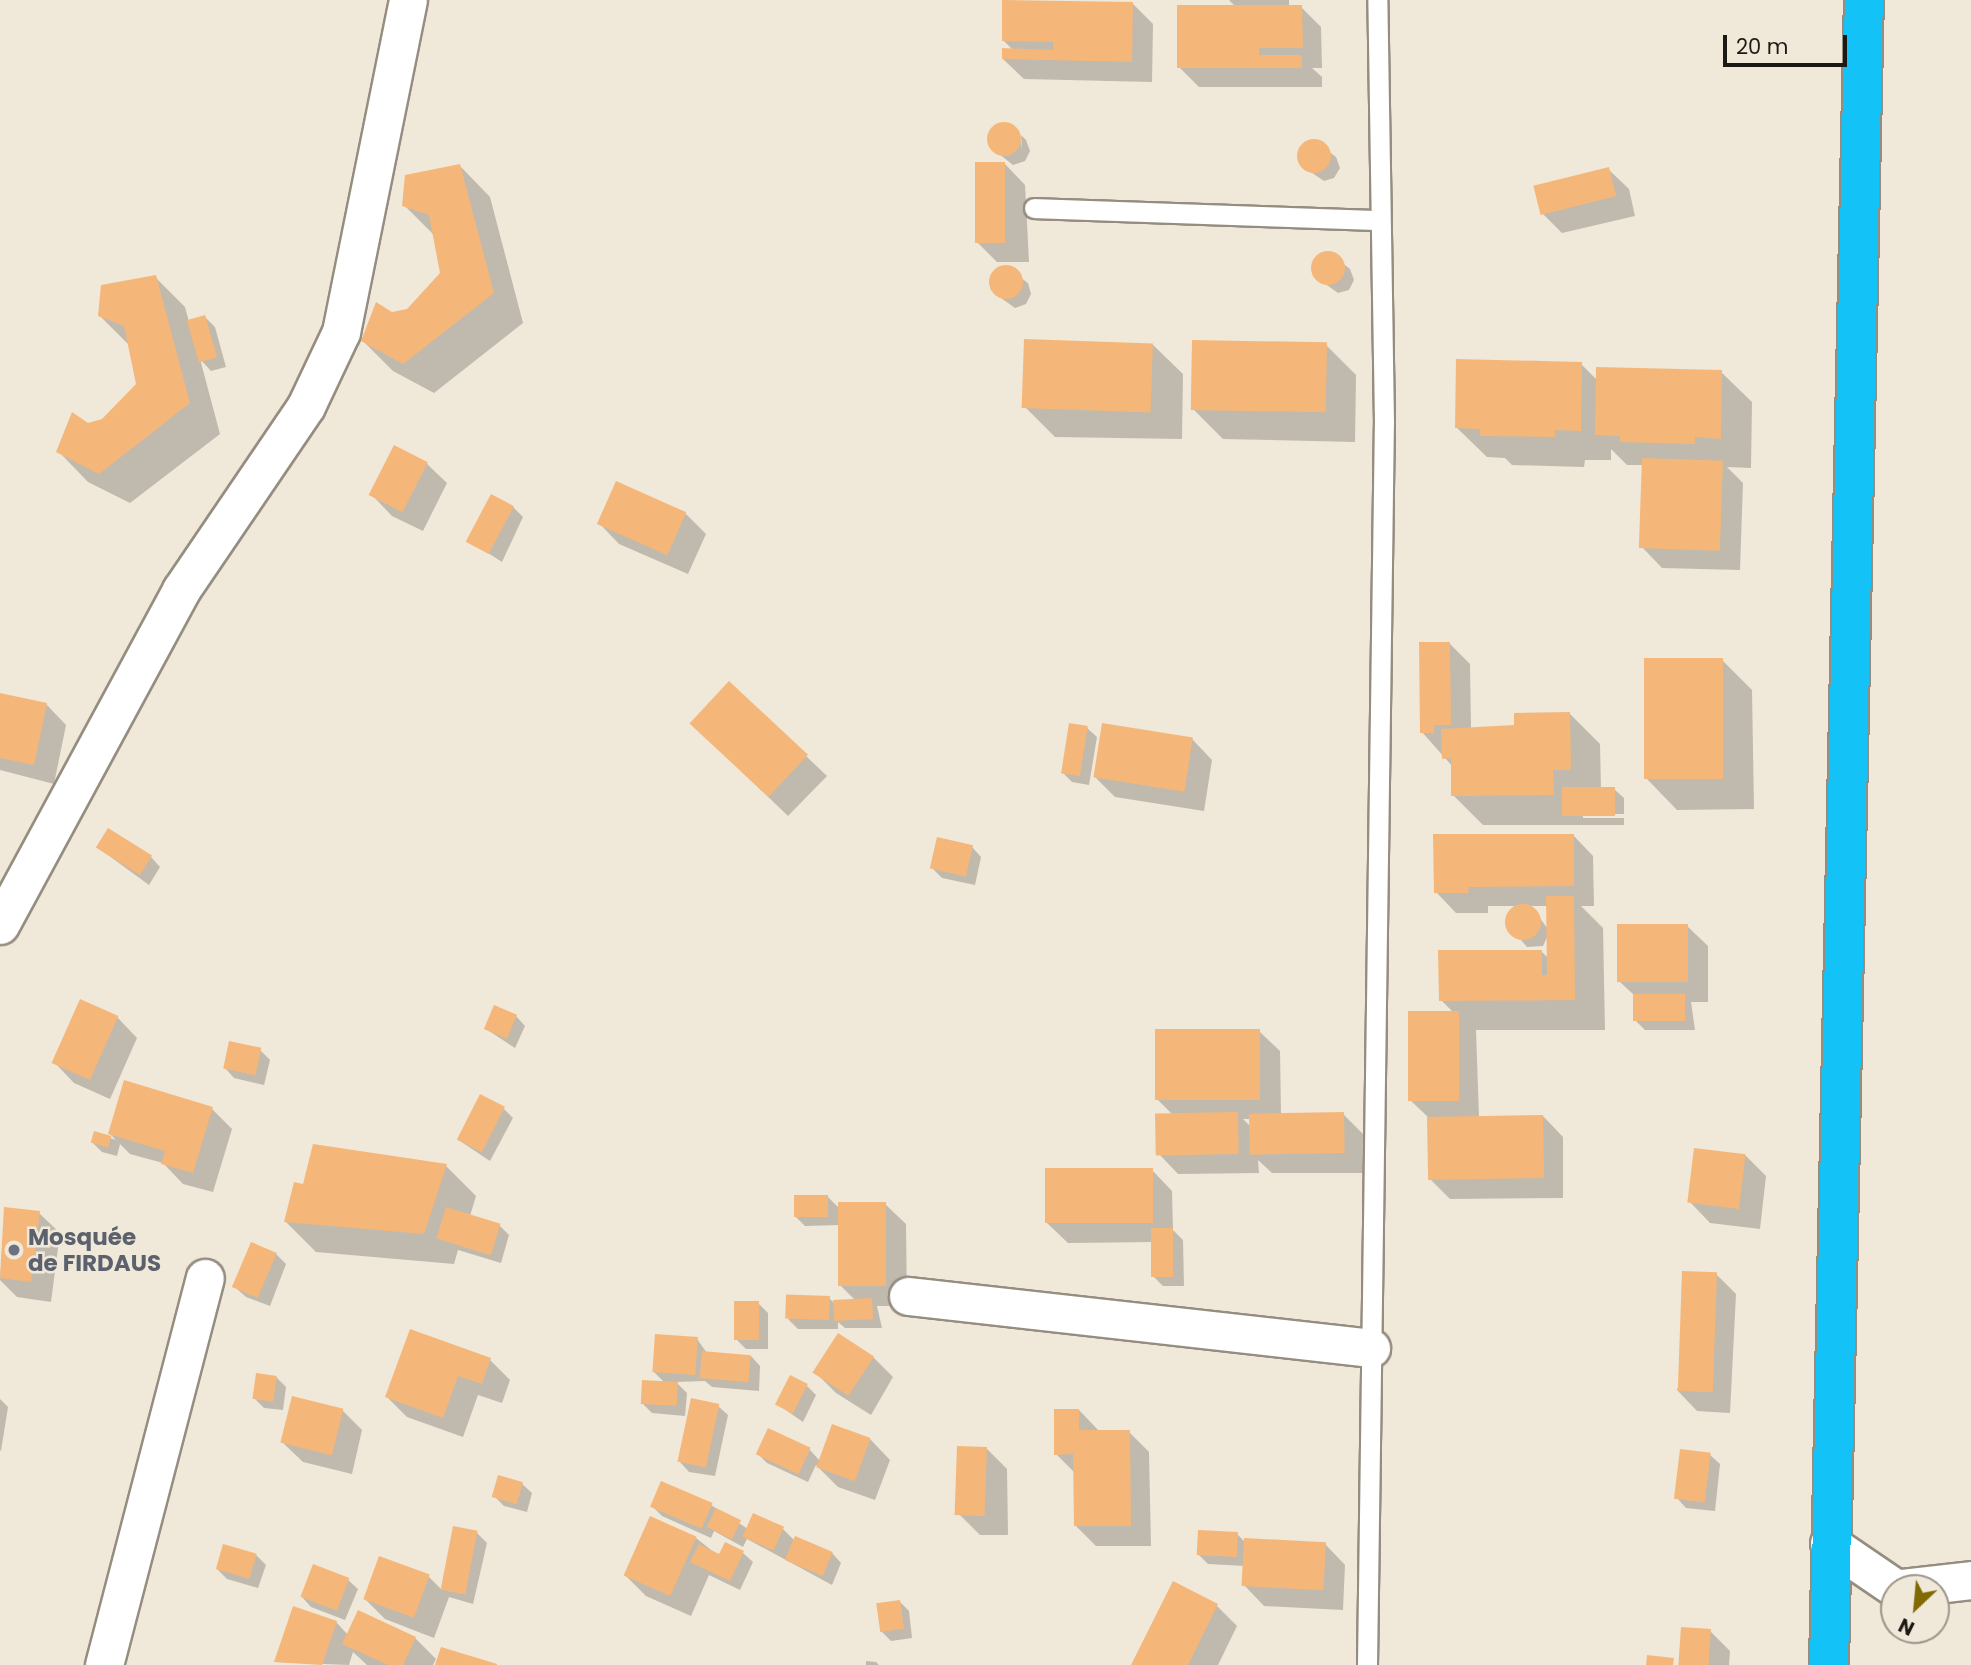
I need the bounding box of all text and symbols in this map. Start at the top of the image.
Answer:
scale bar [1726,21,1850,65]
text: 20 m [1736,32,1789,61]
place label: Mosquée de FIRDAUS [28,1223,161,1277]
marker: Mosquée de FIRDAUS [6,1242,22,1258]
north arrow [1880,1574,1950,1644]
text: N [1894,1611,1919,1642]

